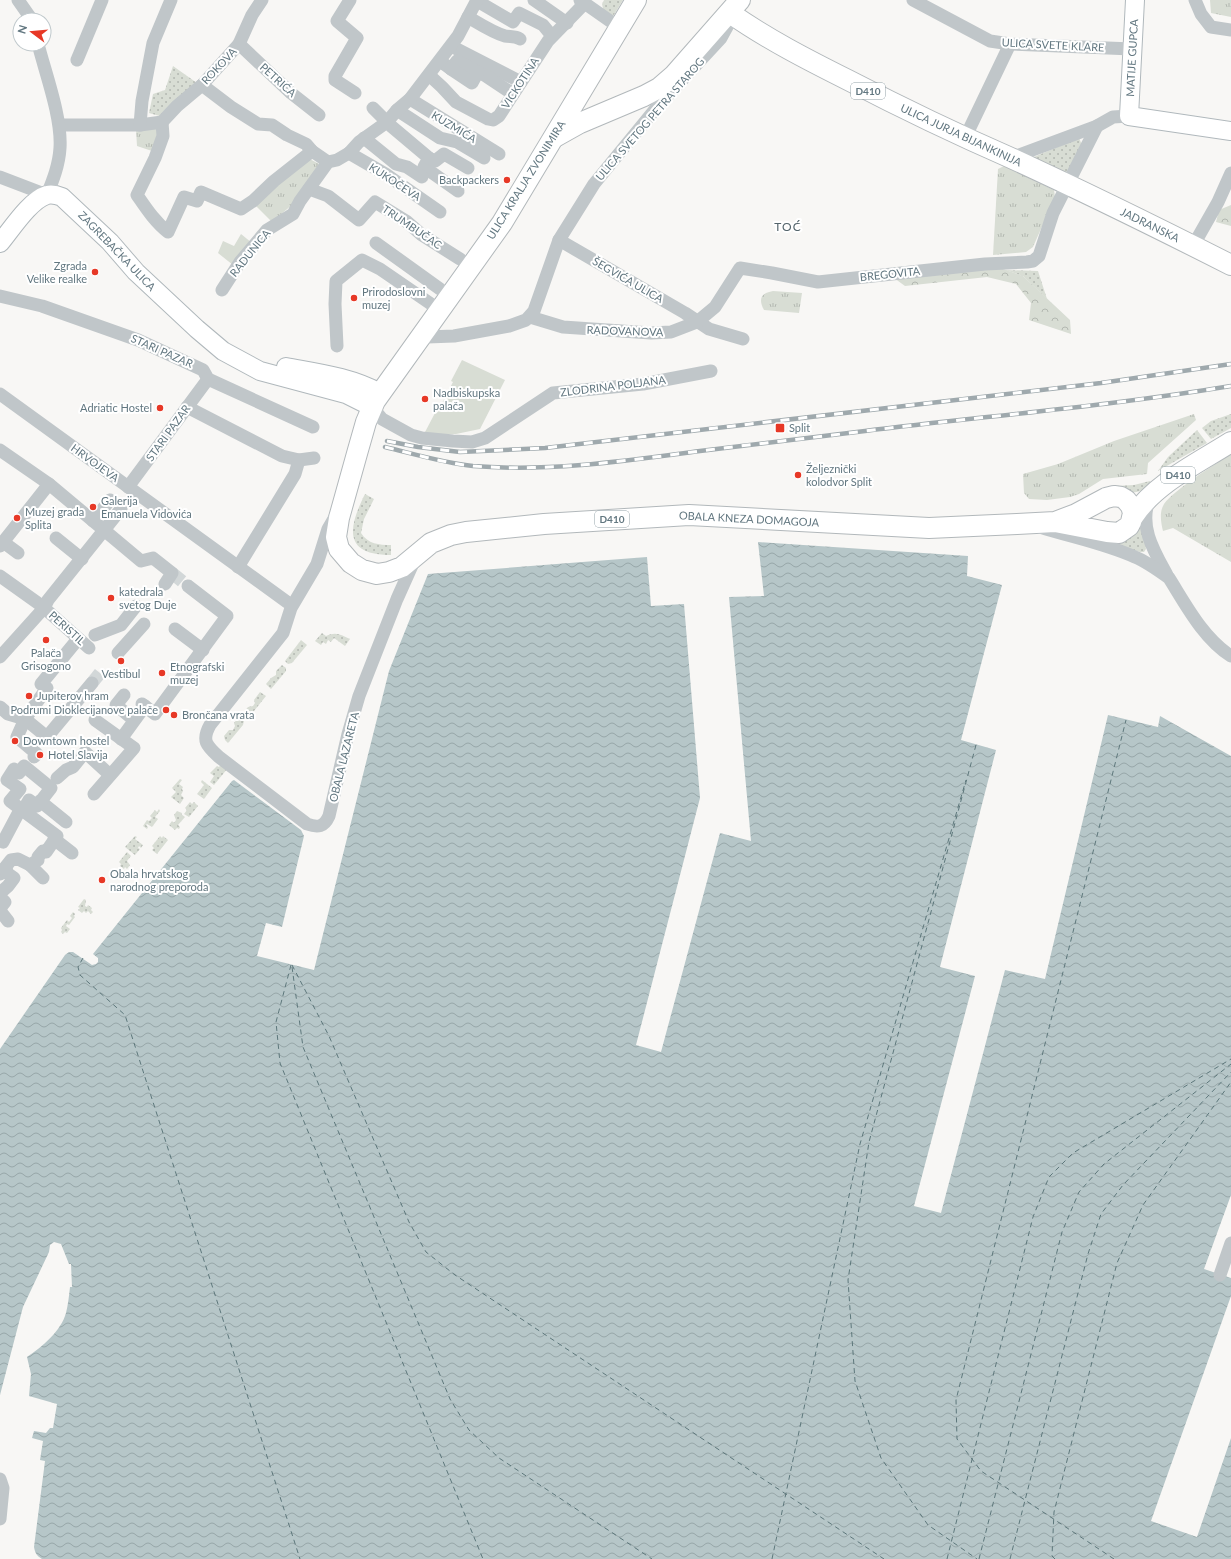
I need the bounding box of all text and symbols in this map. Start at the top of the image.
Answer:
north arrow [12,12,52,52]
street label: MATIJE GUPCA [1123,18,1140,97]
text: N [14,23,29,35]
street label: ULICA SVETE KLARE [1001,35,1105,54]
street label: ROKOVA [198,44,239,87]
street label: VICKOTINA [498,54,541,111]
street label: ULICA SVETOG PETRA STAROG [593,55,707,183]
street label: PETRIĆA [258,60,300,100]
road number: D410 [851,83,885,99]
street label: ULICA JURJA BIJANKINIJA [899,101,1024,169]
street label: KUZMIĆA [429,108,480,145]
street label: ULICA KRALJA ZVONIMIRA [484,118,568,242]
street label: KUKOČEVA [367,160,424,203]
place label: Backpackers [439,173,499,186]
marker: Backpackers [502,175,512,185]
street label: TRUMBUČAC [380,202,445,252]
street label: JADRANSKA [1119,205,1182,245]
street label: ZAGREBAČKA ULICA [76,208,159,294]
district label: TOĆ [774,219,802,234]
street label: RADUNICA [227,226,273,279]
street label: ŠEGVIĆA ULICA [591,254,666,305]
place label: Zgrada Velike realke [27,259,87,285]
street label: BREGOVITA [859,264,921,283]
marker: Zgrada Velike realke [90,267,100,277]
place label: Prirodoslovni muzej [362,285,426,311]
marker: Prirodoslovni muzej [349,293,359,303]
street label: RADOVANOVA [586,323,664,338]
street label: STARI PAZAR [129,331,195,370]
street label: ZLODRINA POLJANA [559,373,667,398]
place label: Nadbiskupska palača [433,386,500,412]
marker: Nadbiskupska palača [420,394,430,404]
place label: Adriatic Hostel [80,401,152,414]
street label: STARI PAZAR [143,402,192,463]
marker: Adriatic Hostel [155,403,165,413]
place label: Split [789,421,810,434]
marker: Split [774,422,786,434]
street label: HRVOJEVA [69,441,122,485]
place label: Željeznički kolodvor Split [806,462,872,488]
road number: D410 [1161,467,1195,483]
marker: Željeznički kolodvor Split [793,470,803,480]
place label: Galerija Emanuela Vidovića [101,494,192,520]
marker: Galerija Emanuela Vidovića [88,502,98,512]
place label: Muzej grada Splita [25,505,84,531]
street label: OBALA KNEZA DOMAGOJA [679,508,820,529]
road number: D410 [595,511,629,527]
marker: Muzej grada Splita [12,513,22,523]
place label: katedrala svetog Duje [119,585,177,611]
marker: katedrala svetog Duje [106,593,116,603]
street label: PERISTIL [47,608,88,647]
marker: Palača Grisogono [41,635,51,645]
place label: Palača Grisogono [21,646,71,672]
marker: Vestibul [116,656,126,666]
place label: Etnografski muzej [170,660,225,686]
place label: Vestibul [102,667,140,680]
marker: Etnografski muzej [157,668,167,678]
place label: Jupiterov hram [37,689,109,702]
marker: Jupiterov hram [24,691,34,701]
place label: Podrumi Dioklecijanove palače [10,703,158,716]
marker: Podrumi Dioklecijanove palače [161,705,171,715]
place label: Brončana vrata [182,708,254,721]
marker: Brončana vrata [169,710,179,720]
street label: OBALA LAZARETA [326,710,361,803]
place label: Downtown hostel [23,734,109,747]
marker: Downtown hostel [10,736,20,746]
place label: Hotel Slavija [48,748,108,761]
marker: Hotel Slavija [35,750,45,760]
place label: Obala hrvatskog narodnog preporoda [110,867,208,893]
marker: Obala hrvatskog narodnog preporoda [97,875,107,885]

